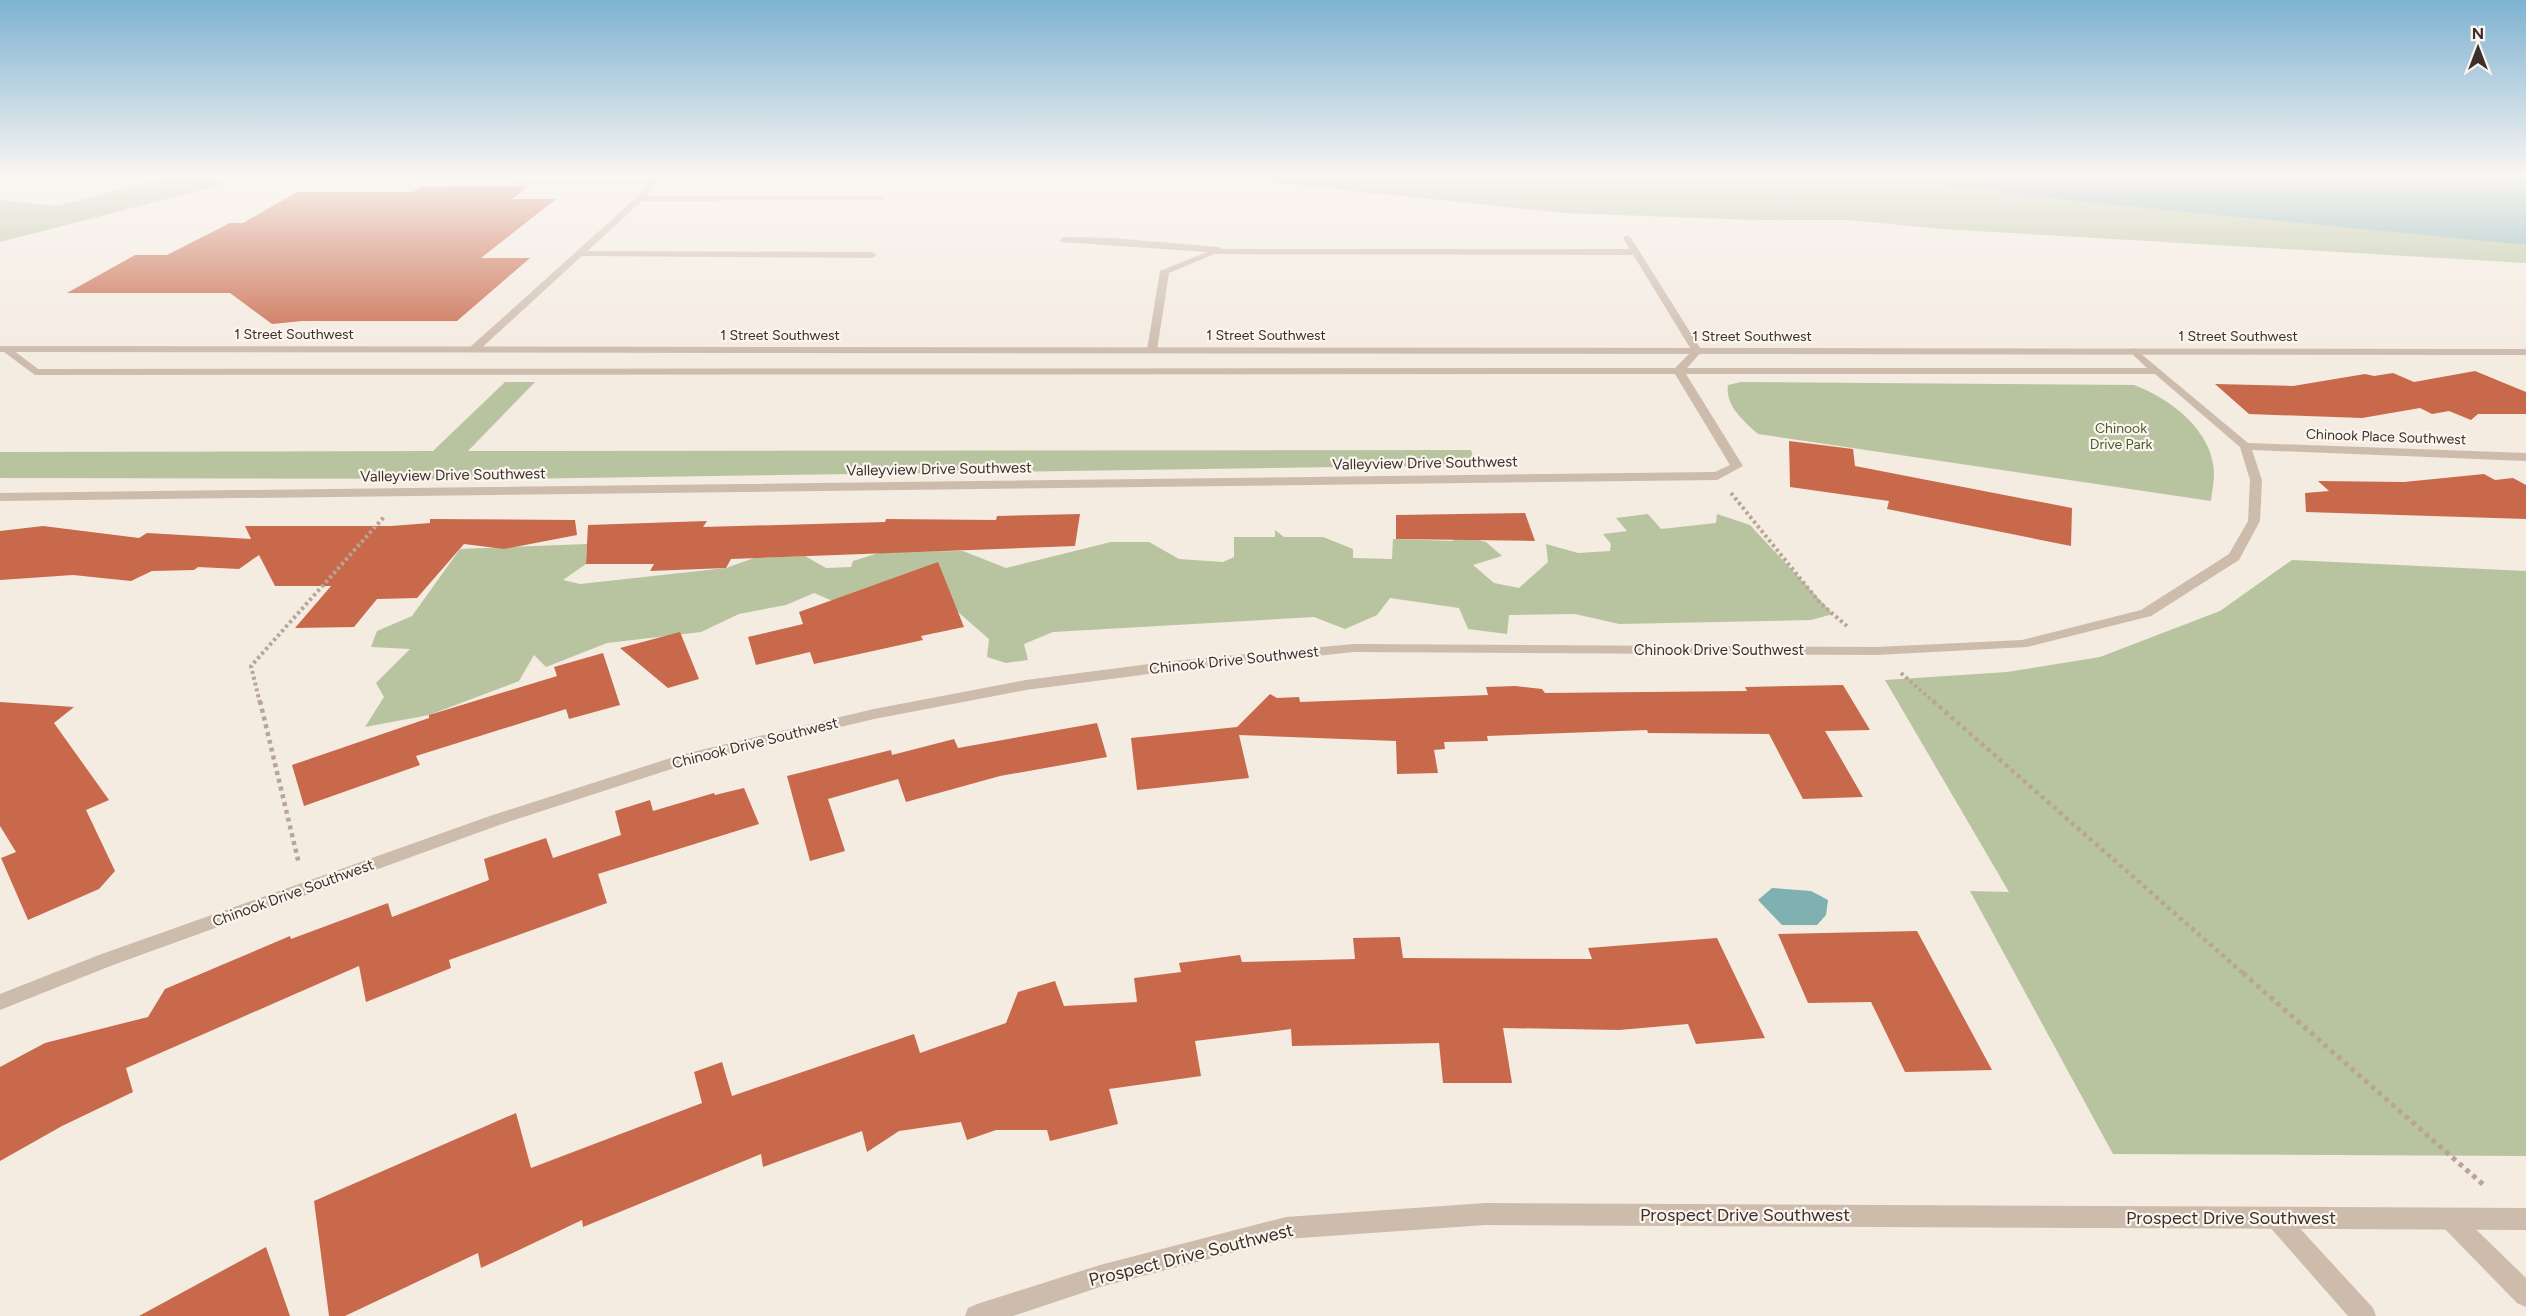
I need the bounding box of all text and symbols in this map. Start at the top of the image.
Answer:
north arrow [2448,18,2508,78]
text: N [2472,24,2484,43]
street label: 1 Street Southwest [234,326,354,343]
street label: 1 Street Southwest [720,327,840,344]
street label: 1 Street Southwest [1206,327,1326,344]
street label: 1 Street Southwest [1692,328,1812,345]
street label: 1 Street Southwest [2178,328,2298,345]
park label: Chinook Drive Park [2090,420,2152,453]
street label: Chinook Place Southwest [2306,426,2466,448]
street label: Valleyview Drive Southwest [1332,452,1518,474]
street label: Valleyview Drive Southwest [846,458,1032,480]
street label: Valleyview Drive Southwest [360,464,546,486]
street label: Chinook Drive Southwest [1634,641,1805,659]
street label: Chinook Drive Southwest [1148,642,1320,678]
street label: Chinook Drive Southwest [670,714,840,772]
street label: Chinook Drive Southwest [210,855,376,931]
street label: Prospect Drive Southwest [1640,1204,1850,1226]
street label: Prospect Drive Southwest [2126,1207,2336,1229]
street label: Prospect Drive Southwest [1086,1219,1296,1291]

